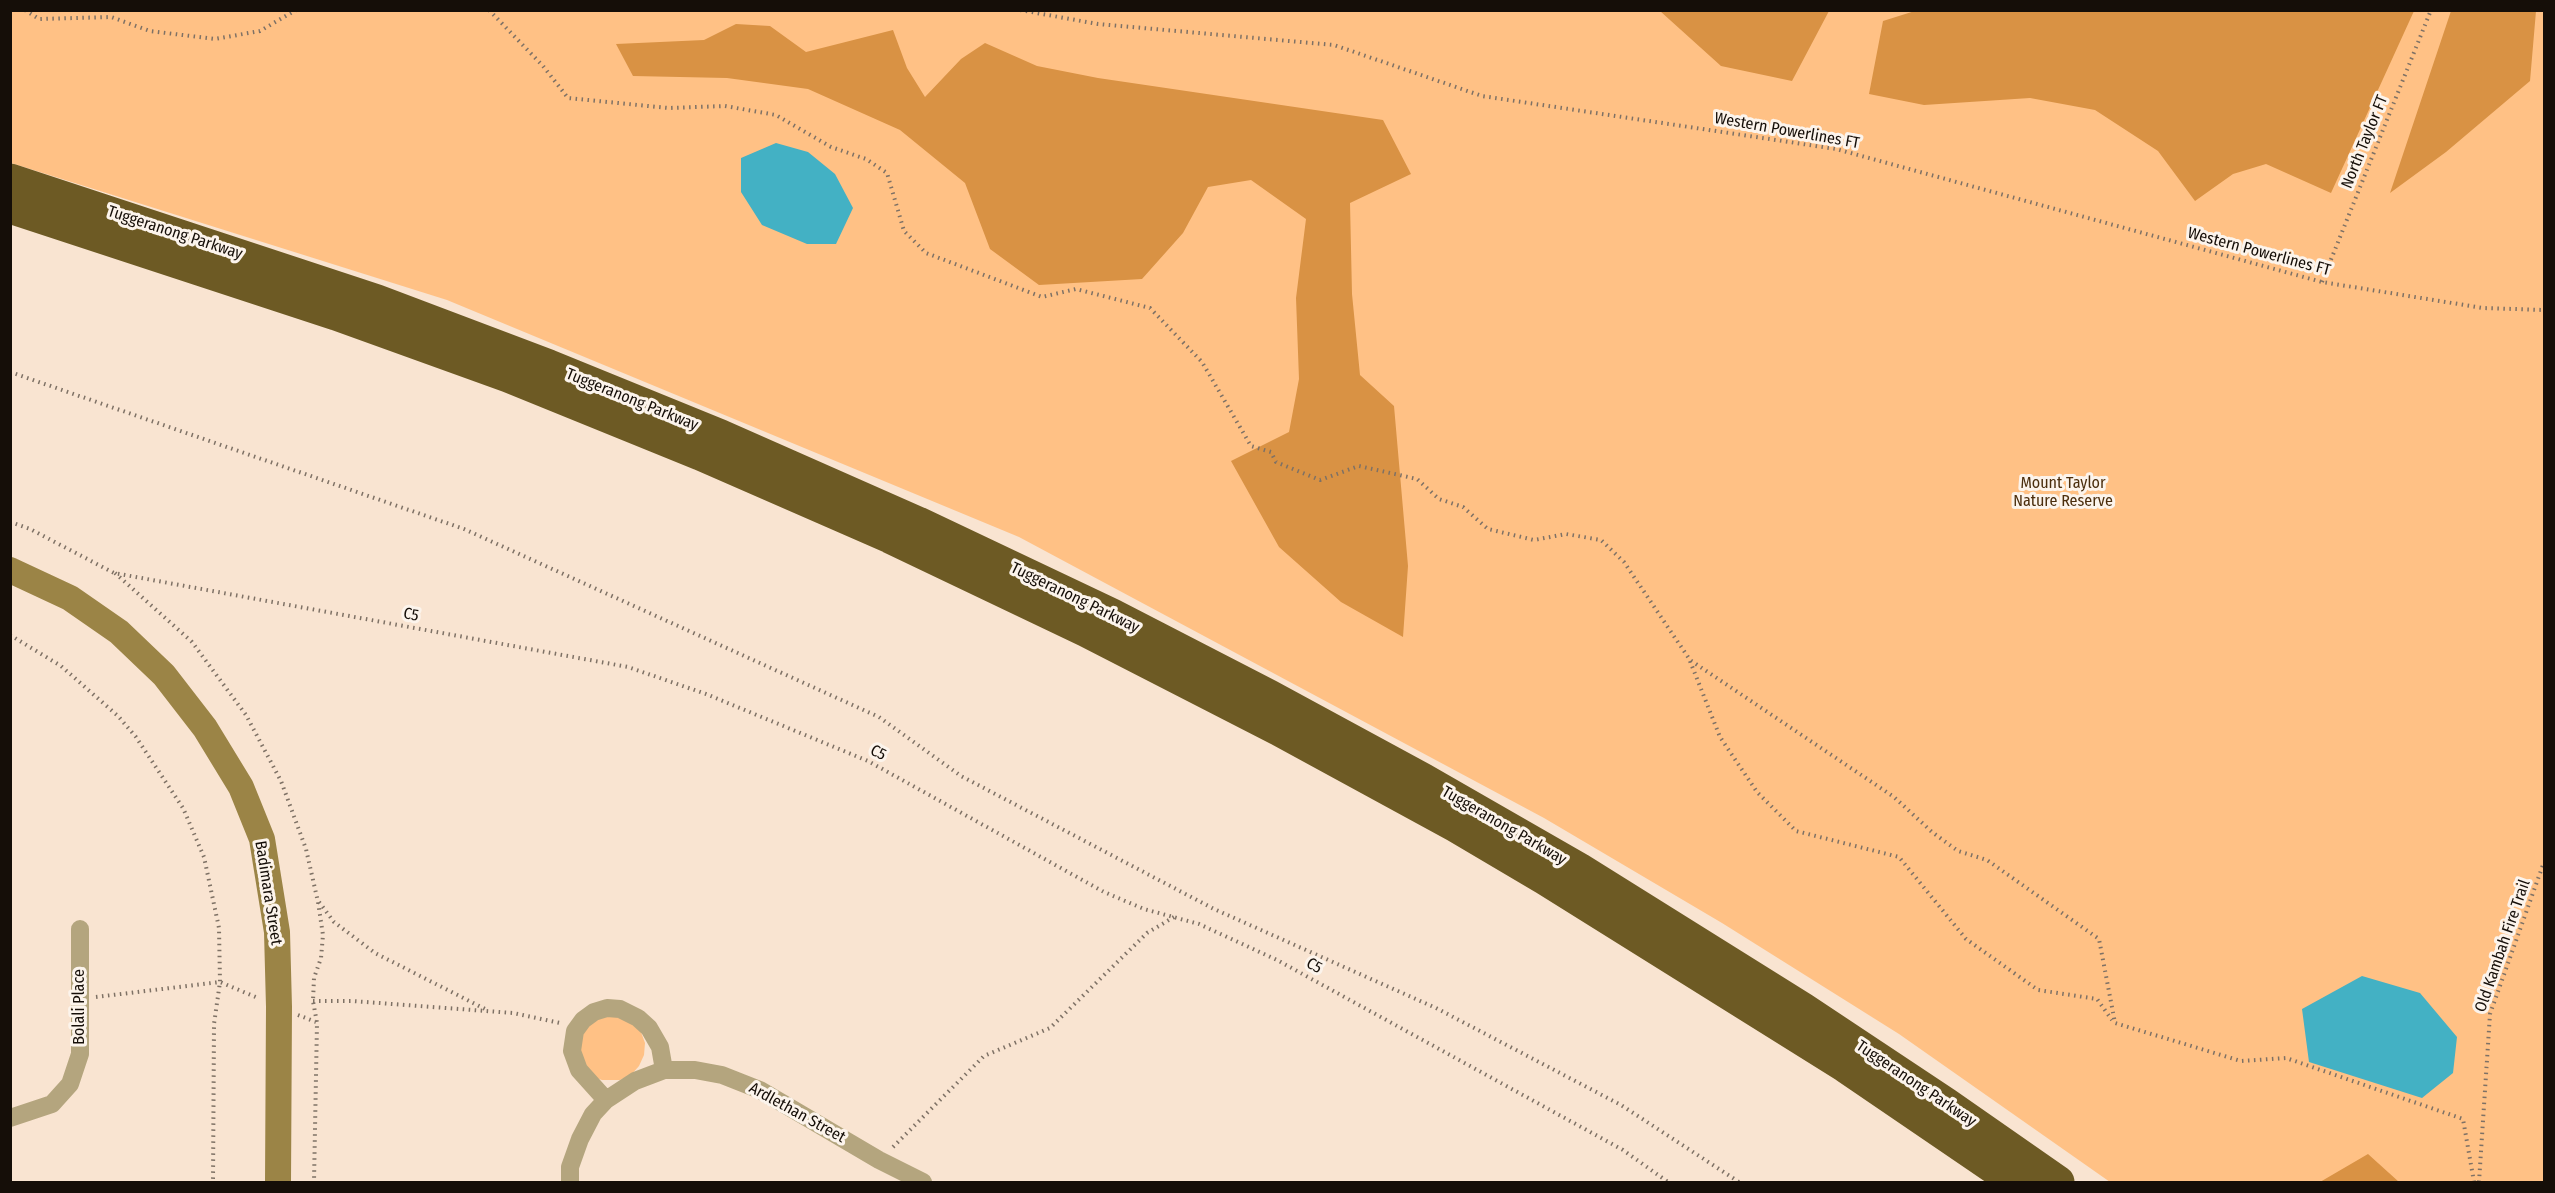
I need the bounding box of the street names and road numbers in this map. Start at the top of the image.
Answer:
street label: North Taylor FT [2338,93,2392,191]
street label: Western Powerlines FT [1713,109,1861,153]
street label: Tuggeranong Parkway [105,202,245,264]
street label: Western Powerlines FT [2185,224,2333,280]
street label: Tuggeranong Parkway [563,365,701,435]
street label: Tuggeranong Parkway [1008,559,1142,637]
street label: C5 [402,604,420,626]
street label: C5 [867,741,889,765]
street label: Tuggeranong Parkway [1438,783,1570,869]
street label: Badimara Street [250,839,286,947]
street label: Old Kambah Fire Trail [2471,877,2535,1015]
street label: C5 [1303,954,1325,978]
street label: Bolali Place [70,969,90,1045]
street label: Tuggeranong Parkway [1852,1037,1980,1131]
street label: Ardlethan Street [745,1079,849,1147]

